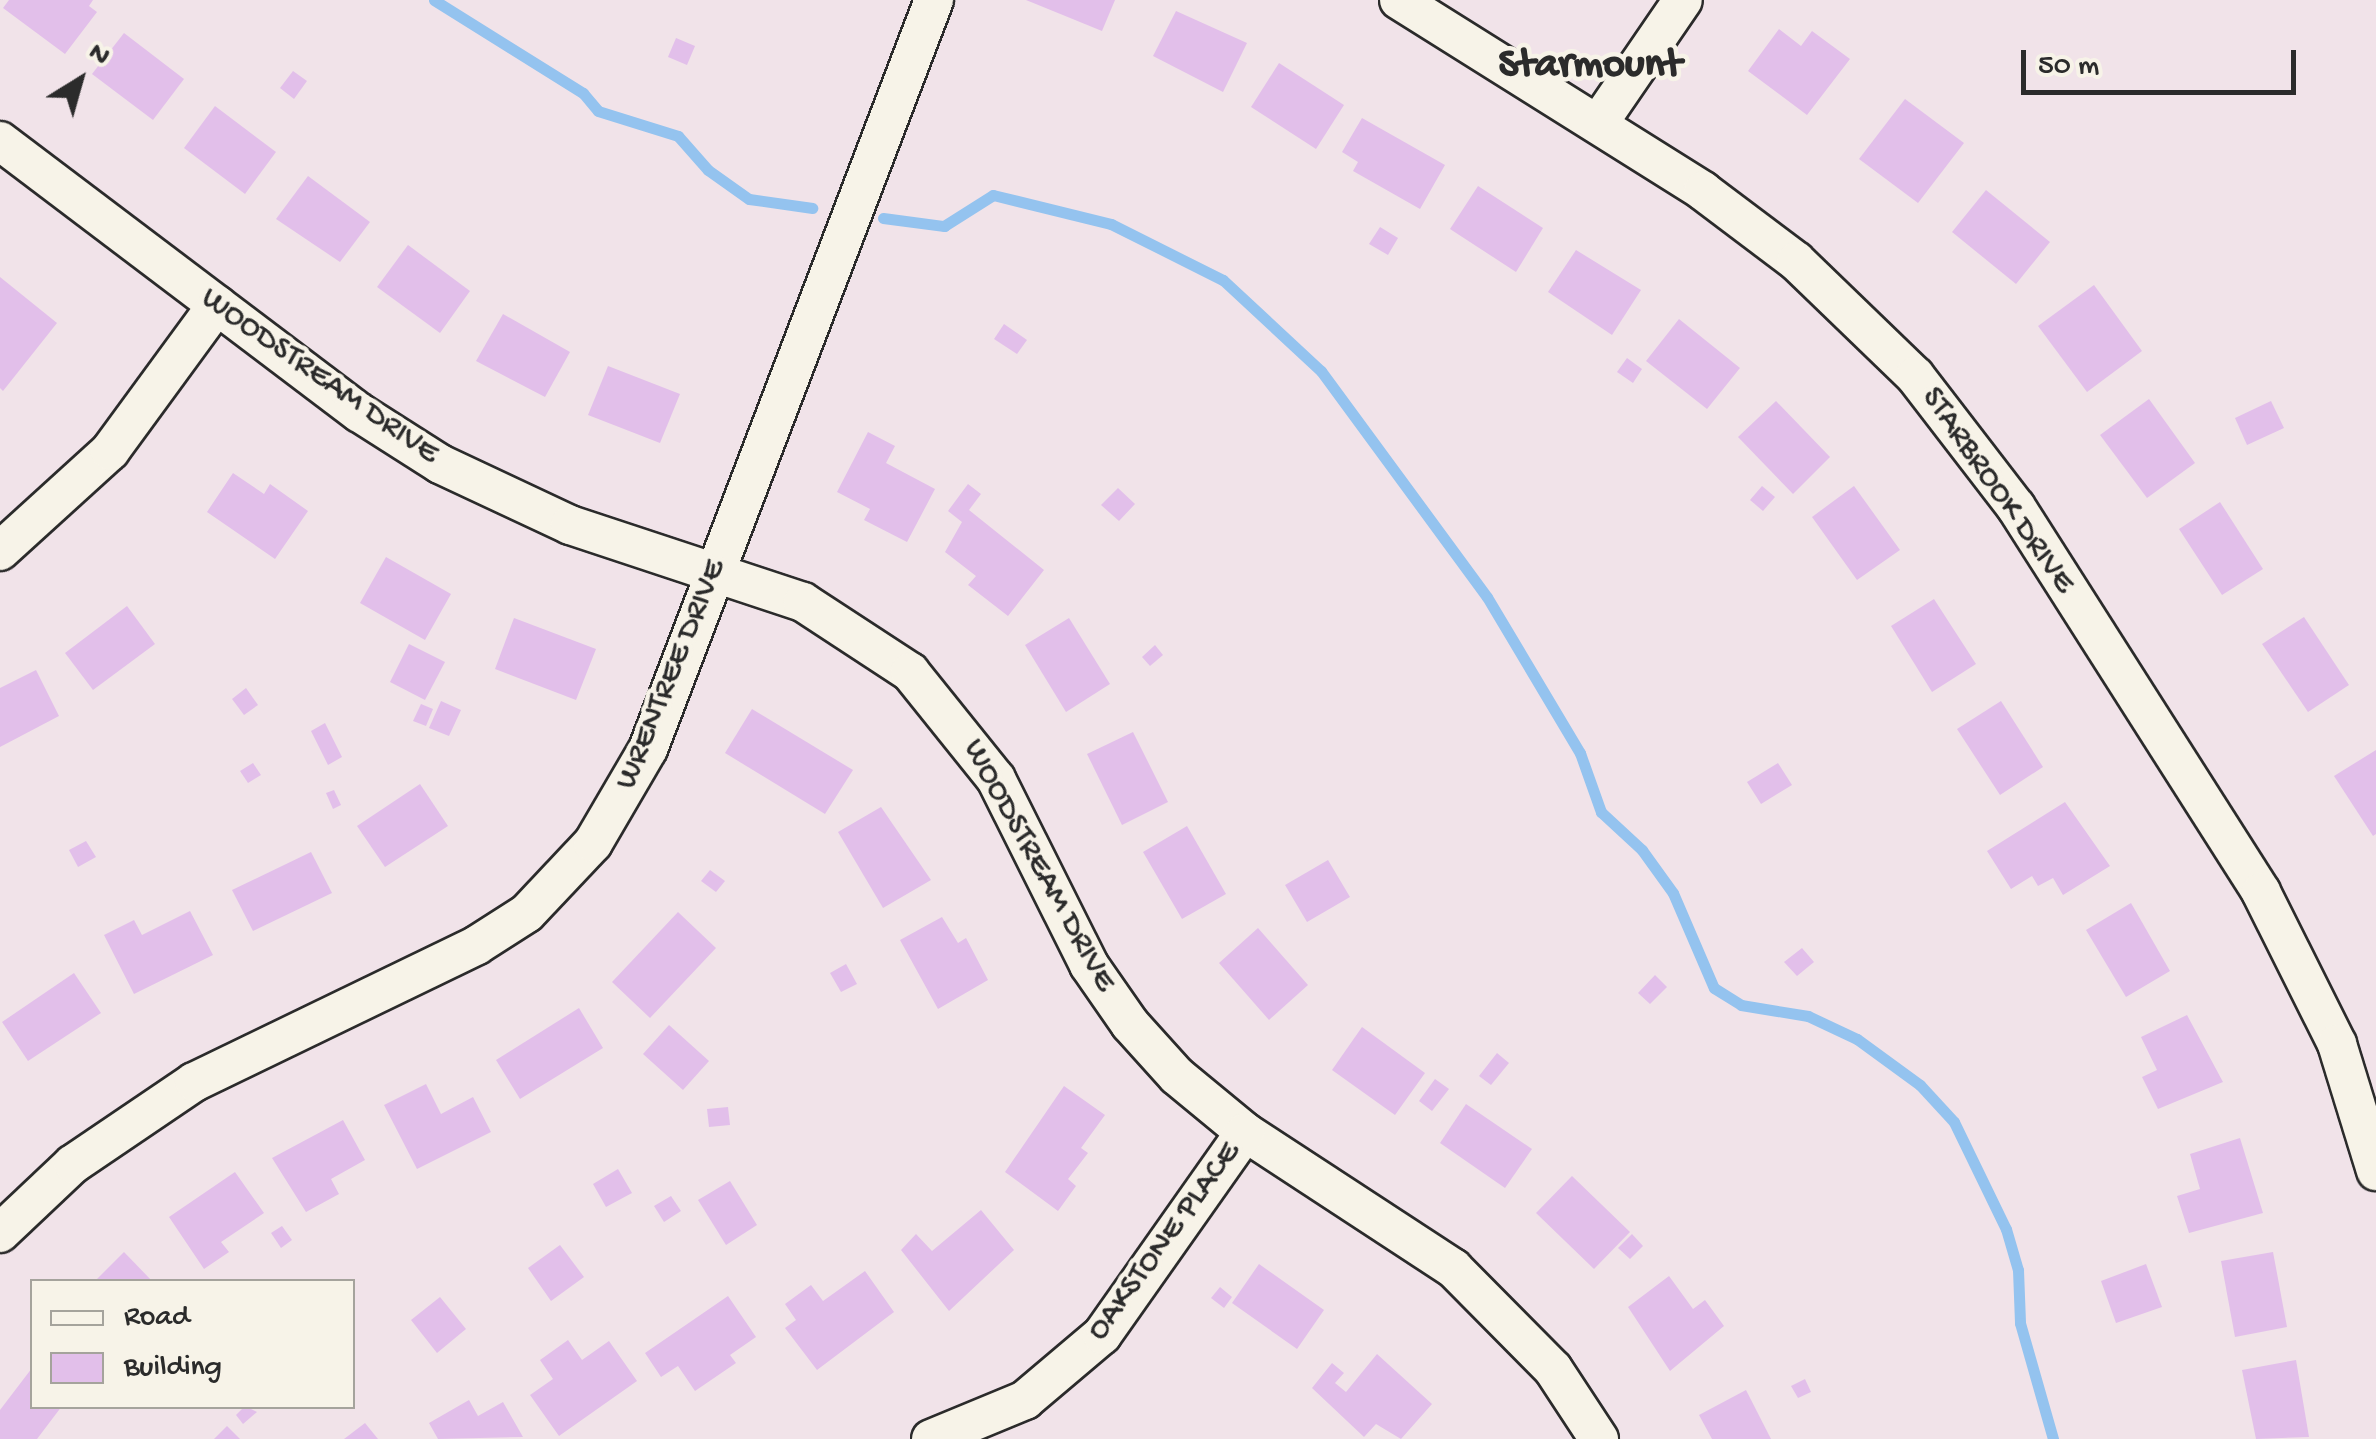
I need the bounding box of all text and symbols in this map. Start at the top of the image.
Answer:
north arrow [30,30,130,130]
scale bar [2026,30,2301,92]
text: N [81,37,116,74]
district label: Starmount [1498,42,1682,92]
text: 50 m [2038,50,2099,85]
street label: WOODSTREAM DRIVE [192,280,446,474]
street label: STARBROOK DRIVE [1912,381,2082,601]
street label: WRENTREE DRIVE [608,555,736,795]
street label: WOODSTREAM DRIVE [953,733,1123,999]
street label: OAKSTONE PLACE [1080,1135,1250,1349]
legend [30,1279,355,1409]
text: Road [124,1301,190,1336]
text: Building [124,1351,222,1386]

